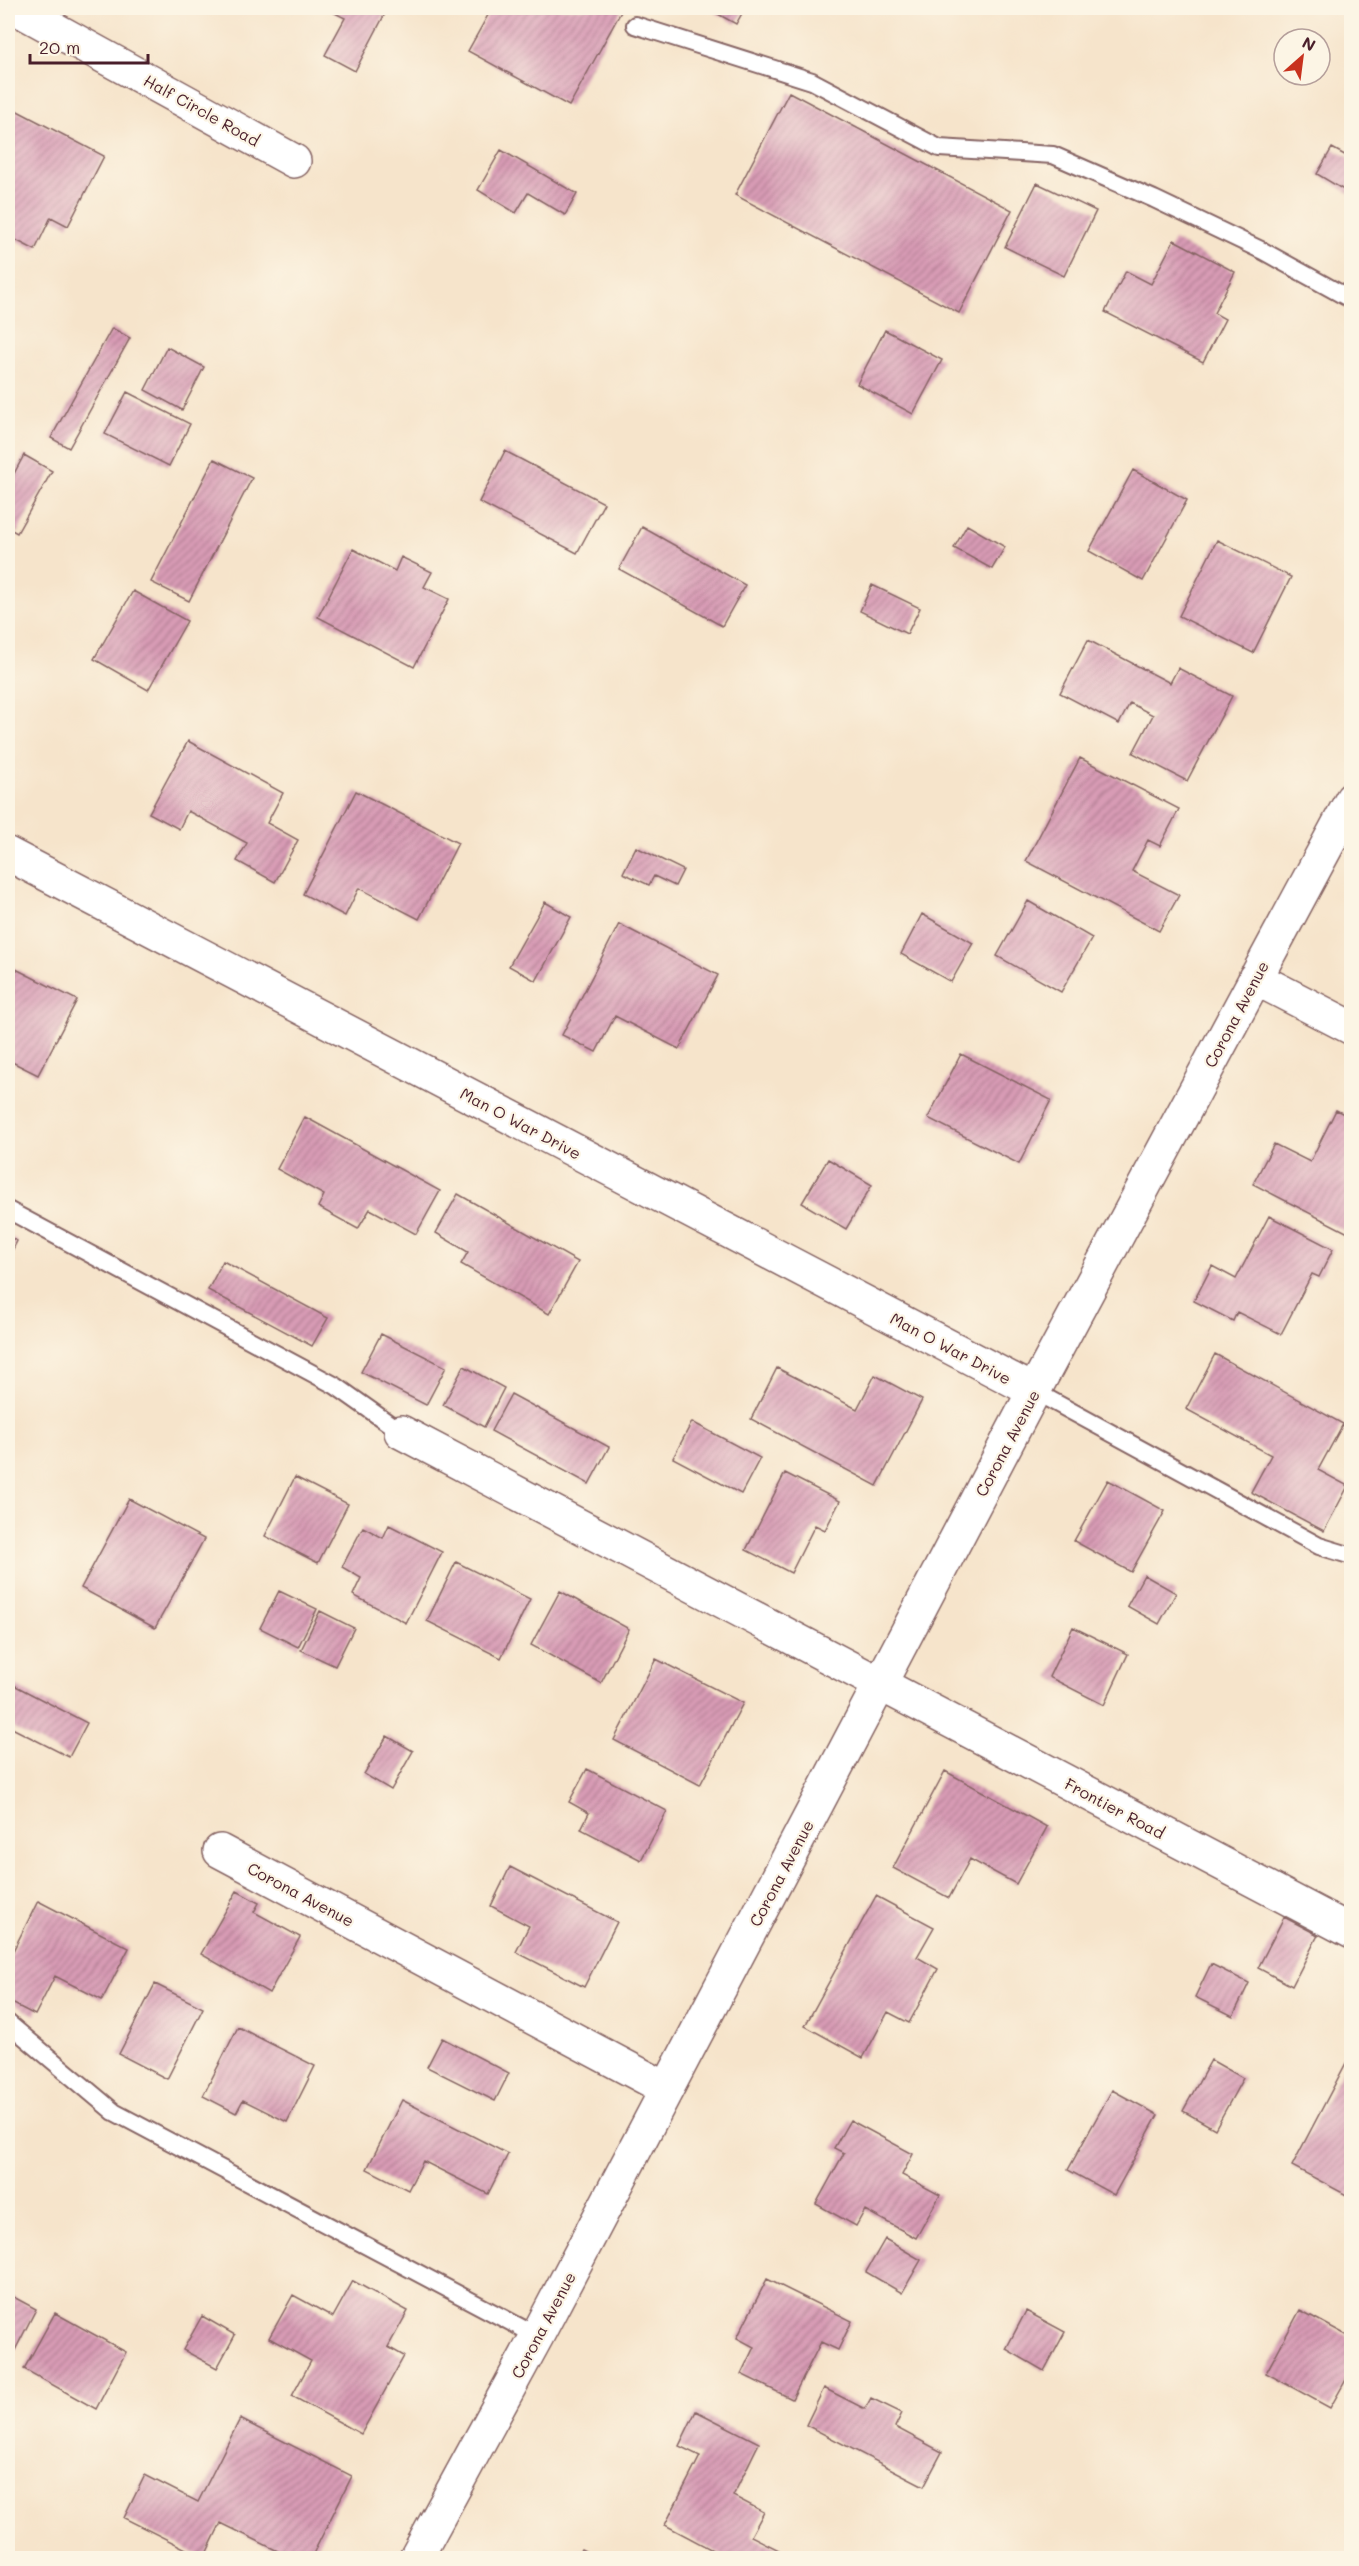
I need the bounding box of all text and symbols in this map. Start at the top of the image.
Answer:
scale bar [30,27,148,65]
north arrow [1272,27,1332,87]
text: N [1299,31,1320,55]
text: 20 m [39,35,80,59]
street label: Half Circle Road [140,69,264,151]
street label: Corona Avenue [1199,957,1273,1071]
street label: Man O War Drive [457,1082,585,1164]
street label: Man O War Drive [887,1307,1015,1389]
street label: Corona Avenue [970,1386,1044,1500]
street label: Frontier Road [1061,1773,1169,1843]
street label: Corona Avenue [744,1816,818,1930]
street label: Corona Avenue [244,1857,358,1931]
street label: Corona Avenue [506,2268,580,2382]

